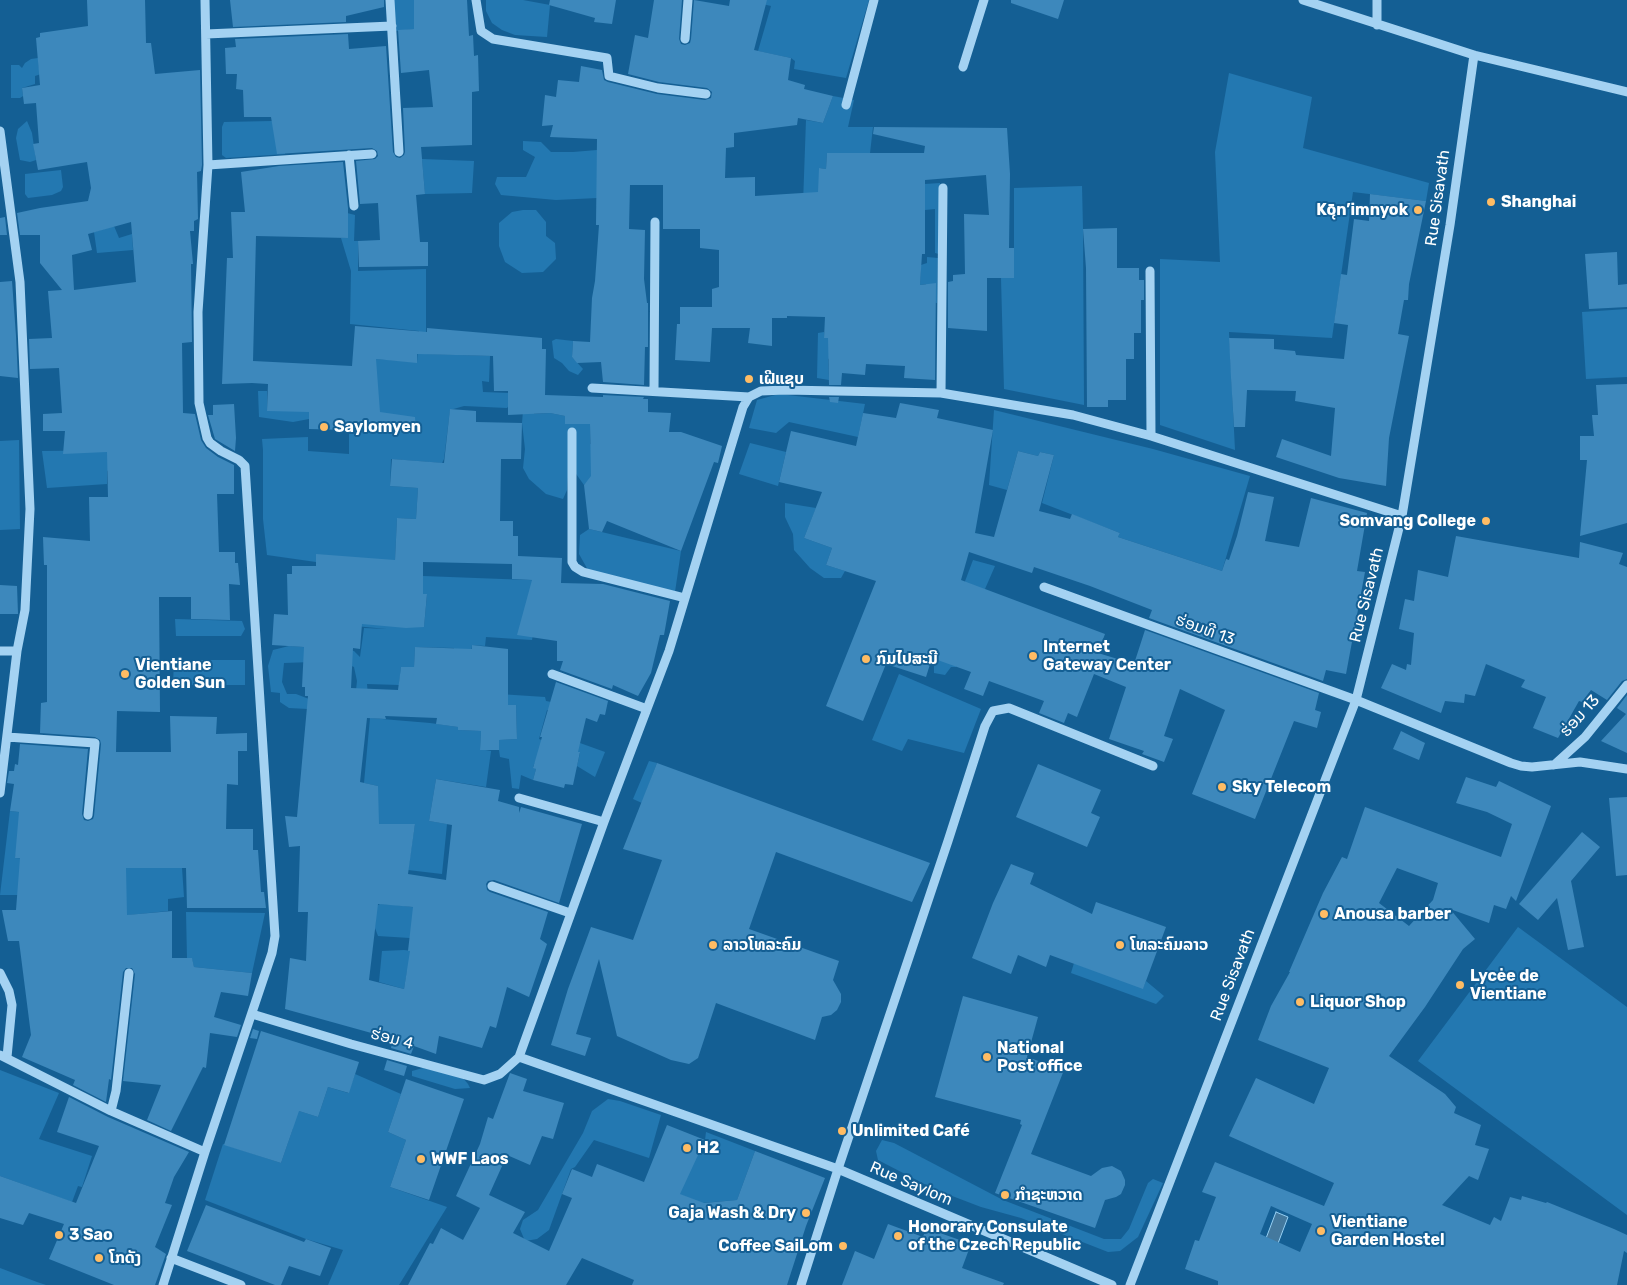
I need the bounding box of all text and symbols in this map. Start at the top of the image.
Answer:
street label: Rue Sisavath [1422,149,1454,247]
place label: Shanghai [1501,192,1576,212]
marker: Shanghai [1485,196,1497,208]
place label: Kǭn’imnyok [1316,200,1408,220]
marker: Kǭn’imnyok [1412,204,1424,216]
place label: ເຝີແຊບ [759,369,804,389]
marker: ເຝີແຊບ [743,373,755,385]
place label: Saylomyen [334,417,421,437]
marker: Saylomyen [318,421,330,433]
place label: Somvang College [1339,511,1476,531]
marker: Somvang College [1480,515,1492,527]
street label: Rue Sisavath [1346,546,1388,644]
street label: ຮ່ອມທີ 13 [1173,610,1237,650]
place label: Internet Gateway Center [1043,637,1171,675]
place label: ກົມໄປສະນີ [876,649,938,669]
marker: Internet Gateway Center [1027,650,1039,662]
marker: ກົມໄປສະນີ [860,653,872,665]
place label: Vientiane Golden Sun [135,655,225,693]
marker: Vientiane Golden Sun [119,668,131,680]
street label: ຮ່ອມ 13 [1556,691,1604,741]
place label: Sky Telecom [1232,777,1331,797]
marker: Sky Telecom [1216,781,1228,793]
place label: Anousa barber [1334,904,1451,924]
marker: Anousa barber [1318,908,1330,920]
street label: Rue Sisavath [1207,926,1259,1024]
place label: ລາວໂທລະຄົມ [723,935,801,955]
place label: ໂທລະຄົມລາວ [1130,935,1208,955]
marker: ລາວໂທລະຄົມ [707,939,719,951]
marker: ໂທລະຄົມລາວ [1114,939,1126,951]
place label: Lycėe de Vientiane [1470,966,1546,1004]
marker: Lycėe de Vientiane [1454,979,1466,991]
place label: Liquor Shop [1310,992,1406,1012]
marker: Liquor Shop [1294,996,1306,1008]
street label: ຮ່ອມ 4 [369,1024,415,1054]
place label: National Post office [997,1038,1082,1076]
marker: National Post office [981,1051,993,1063]
place label: Unlimited Café [852,1121,970,1141]
marker: Unlimited Café [836,1125,848,1137]
place label: H2 [697,1138,719,1158]
marker: H2 [681,1142,693,1154]
place label: WWF Laos [431,1149,509,1169]
marker: WWF Laos [415,1153,427,1165]
street label: Rue Saylom [867,1158,955,1210]
place label: ກໍາຊະຫວາດ [1015,1185,1082,1205]
marker: ກໍາຊະຫວາດ [999,1189,1011,1201]
place label: Gaja Wash & Dry [668,1203,796,1223]
marker: Gaja Wash & Dry [800,1207,812,1219]
place label: Vientiane Garden Hostel [1331,1212,1444,1250]
place label: Honorary Consulate of the Czech Republic [908,1217,1081,1255]
place label: 3 Sao [69,1225,113,1245]
marker: Vientiane Garden Hostel [1315,1225,1327,1237]
marker: 3 Sao [53,1229,65,1241]
marker: Honorary Consulate of the Czech Republic [892,1230,904,1242]
place label: Coffee SaiLom [718,1236,833,1256]
marker: Coffee SaiLom [837,1240,849,1252]
place label: ໂກດັງ [109,1248,141,1268]
marker: ໂກດັງ [93,1252,105,1264]

